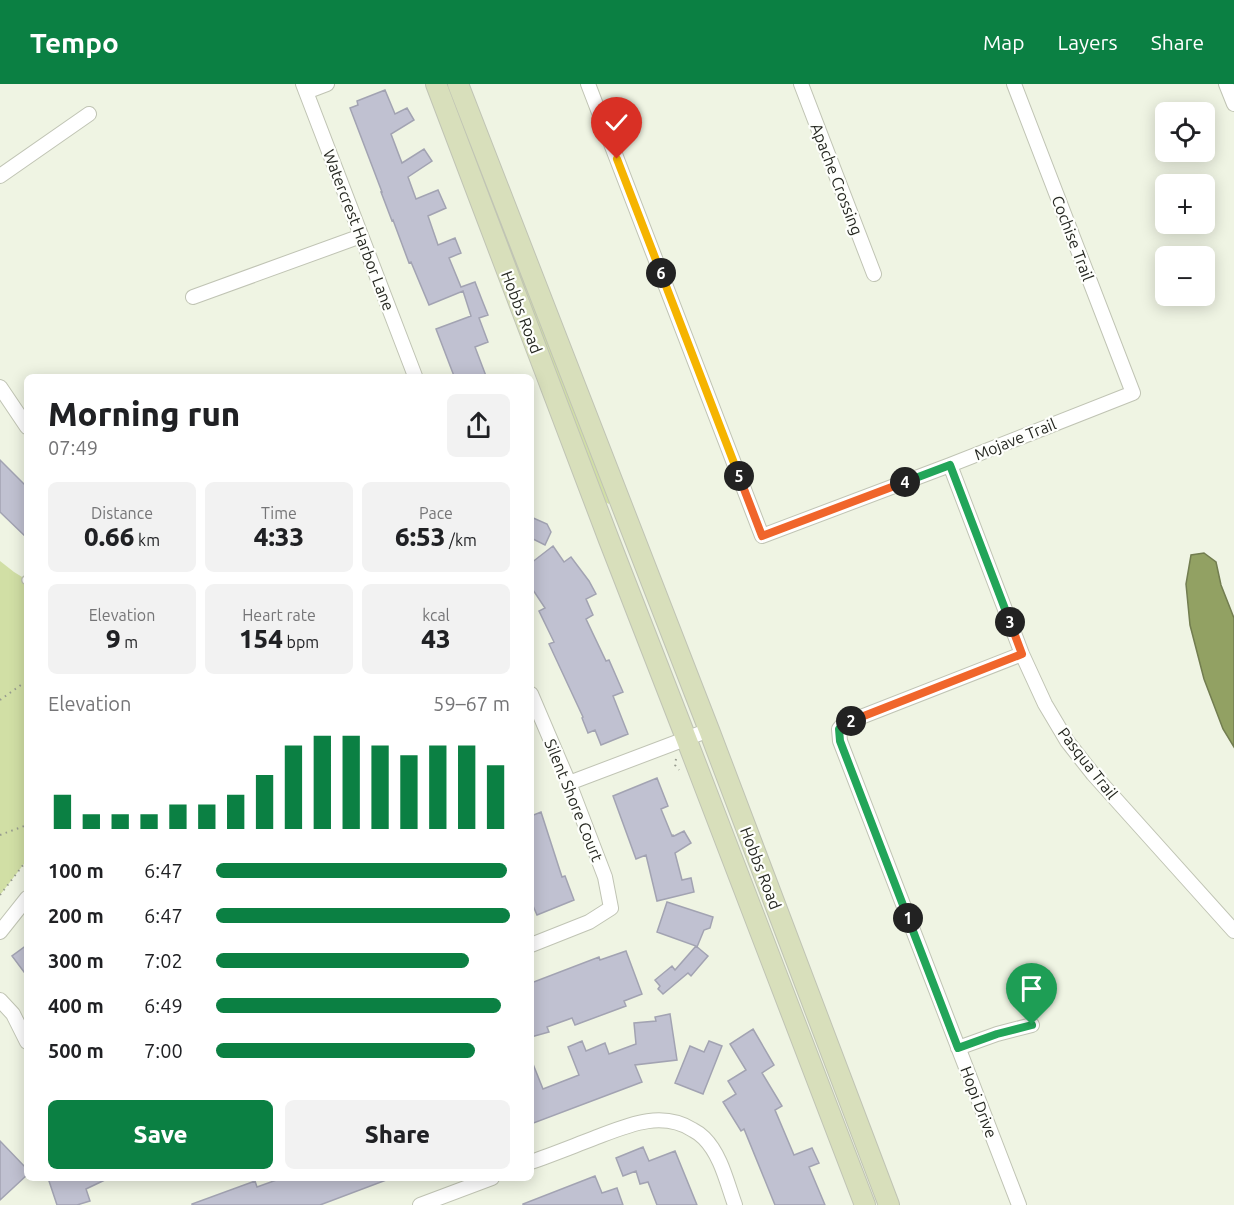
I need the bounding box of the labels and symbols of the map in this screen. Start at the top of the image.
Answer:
pin [591,97,642,159]
street label: Apache Crossing [807,121,867,237]
street label: Watercrest Harbor Lane [320,147,398,313]
street label: Cochise Trail [1049,193,1097,283]
pin: 6 [646,258,676,288]
street label: Hobbs Road [498,268,546,356]
street label: Mojave Trail [972,414,1058,464]
pin: 5 [724,461,754,491]
pin: 4 [890,467,920,497]
pin: 3 [995,607,1025,637]
pin: 2 [836,706,866,736]
street label: Pasqua Trail [1055,724,1121,802]
street label: Silent Shore Court [541,736,607,865]
street label: Hobbs Road [737,824,785,912]
pin: 1 [893,903,923,933]
pin [1006,963,1057,1025]
street label: Hopi Drive [957,1064,1001,1140]

